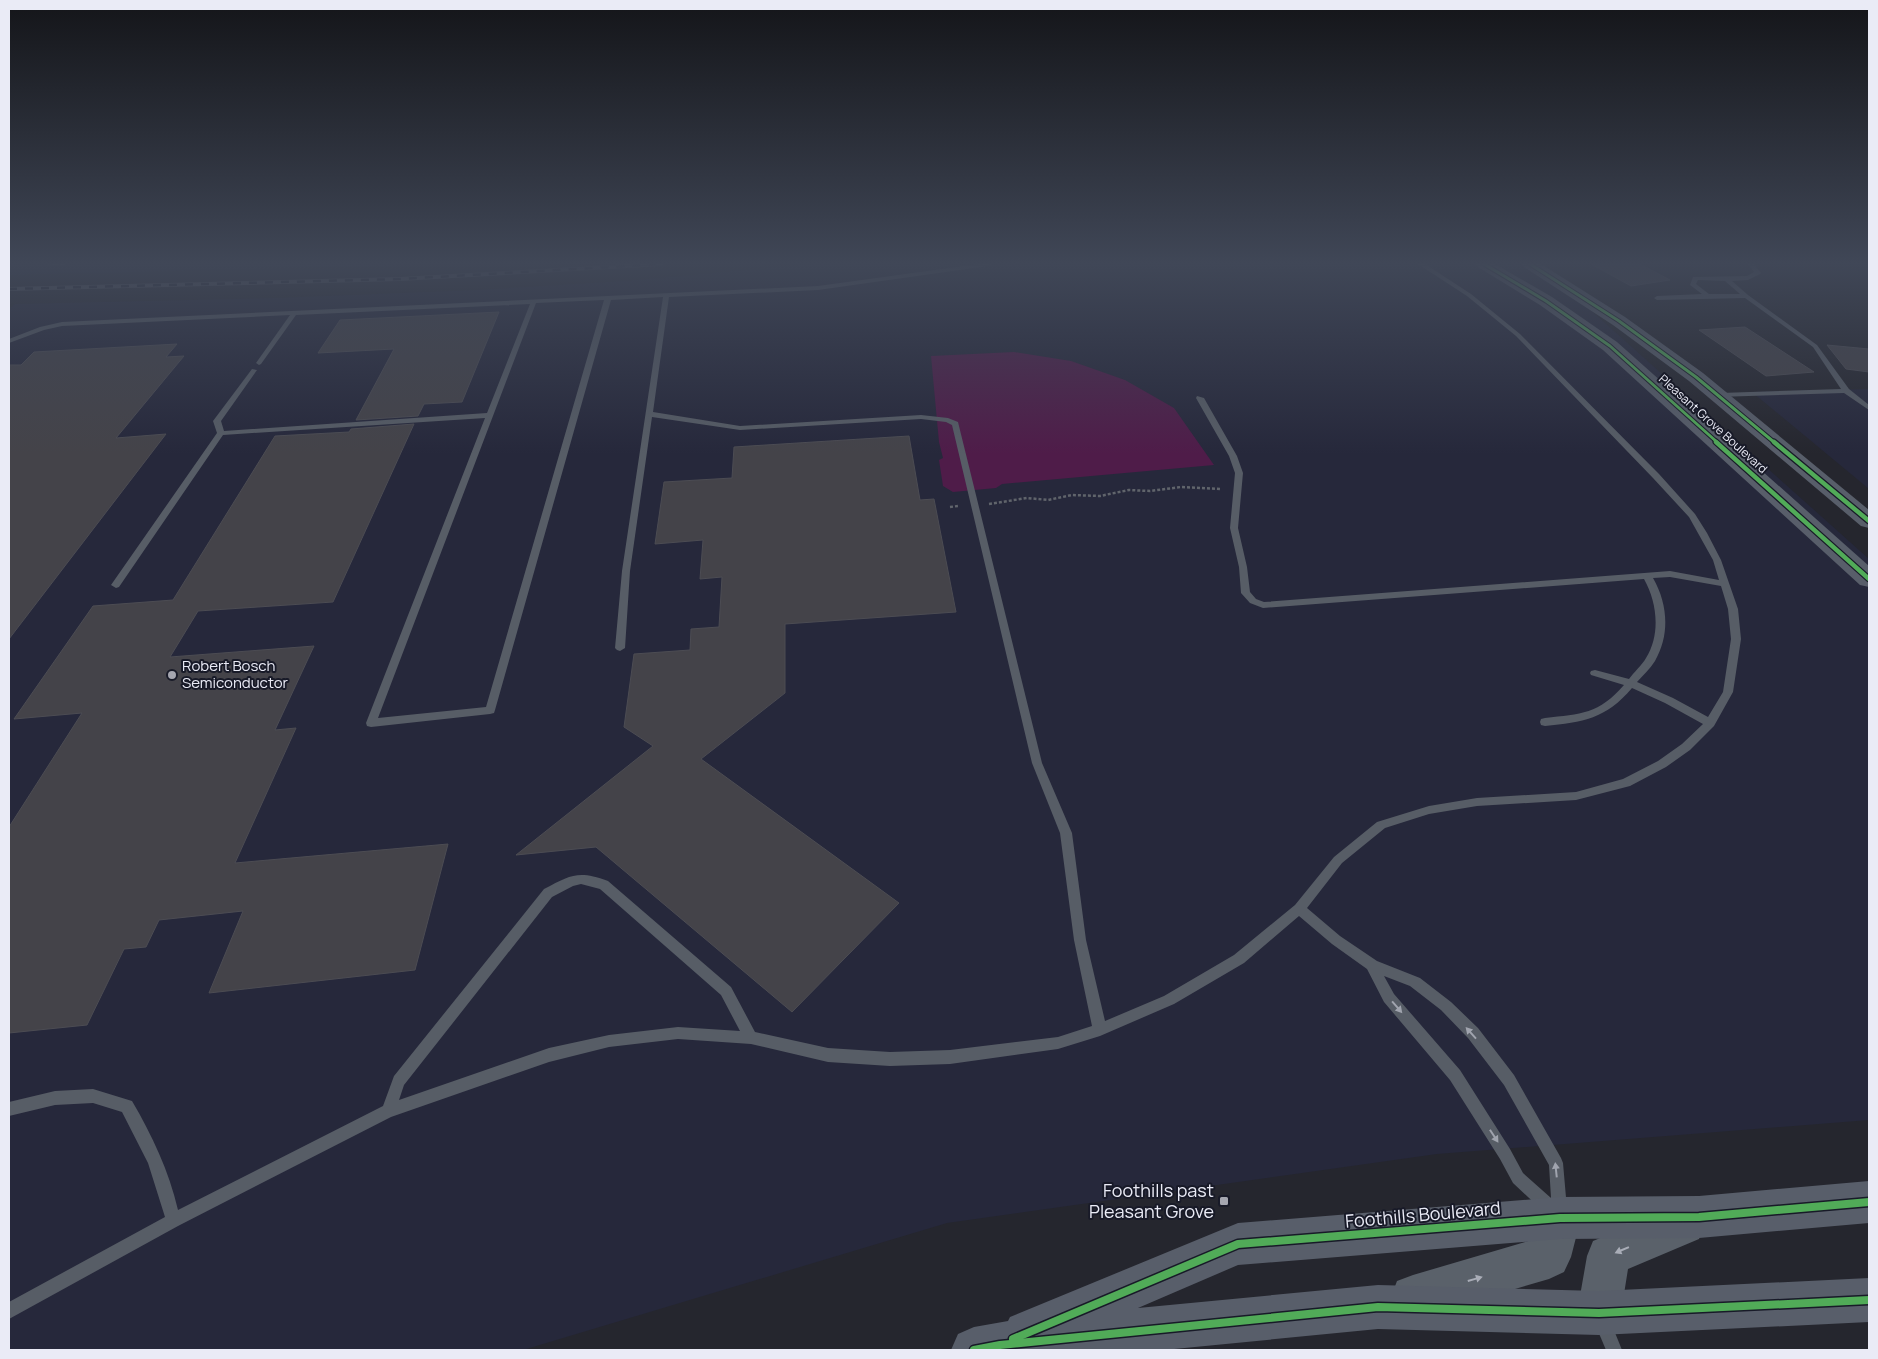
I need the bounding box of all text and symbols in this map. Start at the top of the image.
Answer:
street label: Pleasant Grove Boulevard [1655,370,1771,477]
place label: Robert Bosch Semiconductor [182,655,289,693]
marker: Robert Bosch Semiconductor [166,669,178,681]
one-way arrow [1391,1000,1402,1013]
one-way arrow [1465,1027,1477,1039]
one-way arrow [1490,1130,1499,1143]
one-way arrow [1552,1161,1560,1177]
place label: Foothills past Pleasant Grove [1089,1178,1214,1223]
marker: Foothills past Pleasant Grove [1218,1195,1230,1207]
street label: Foothills Boulevard [1344,1195,1502,1233]
one-way arrow [1615,1246,1629,1254]
one-way arrow [1468,1275,1483,1283]

